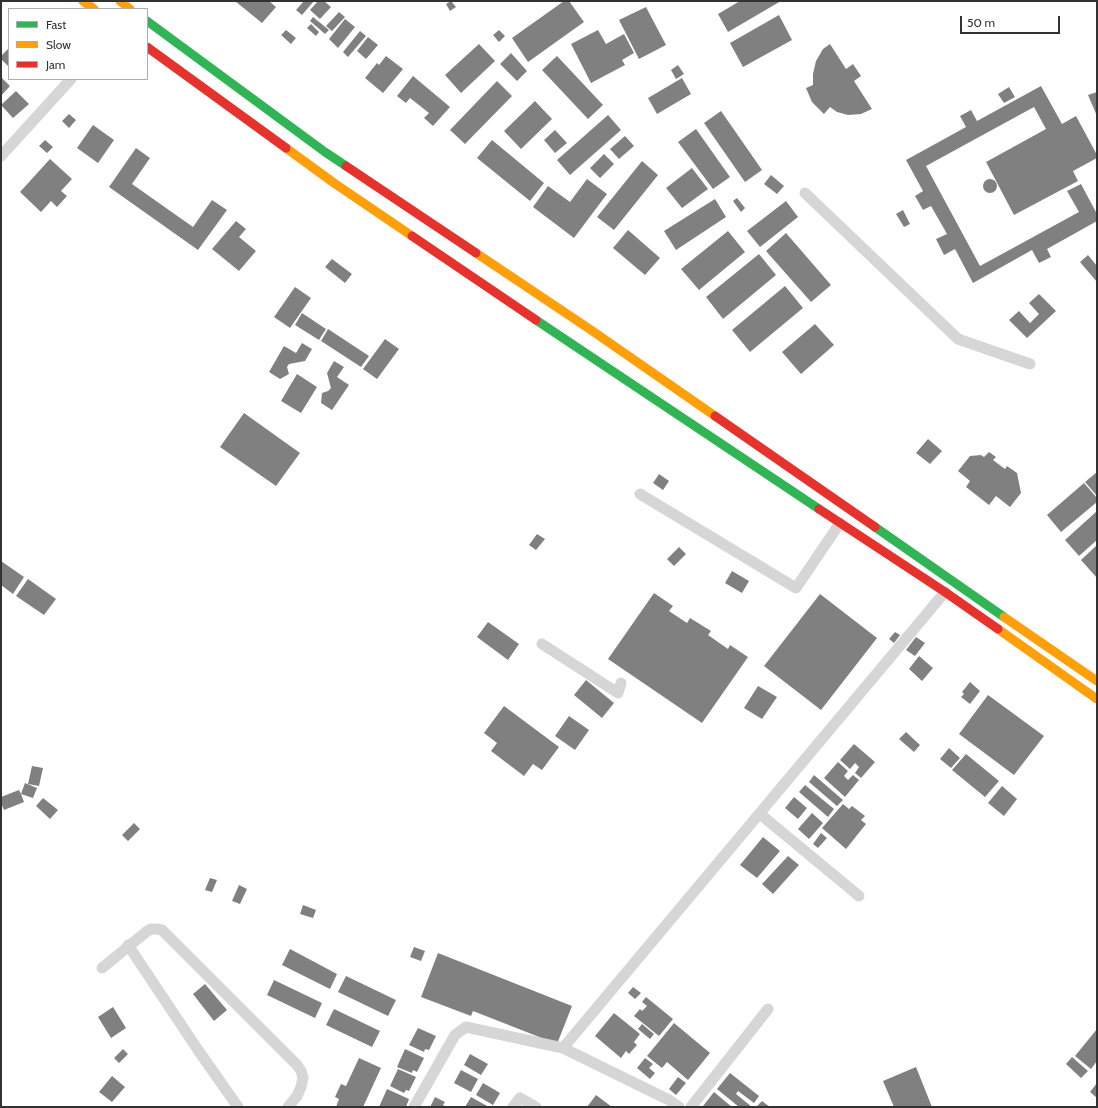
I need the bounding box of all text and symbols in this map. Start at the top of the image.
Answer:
legend [8,8,148,80]
scale bar [962,8,1062,34]
text: 50 m [967,15,995,30]
text: Fast [46,17,66,32]
text: Slow [46,37,71,52]
text: Jam [46,57,65,72]

